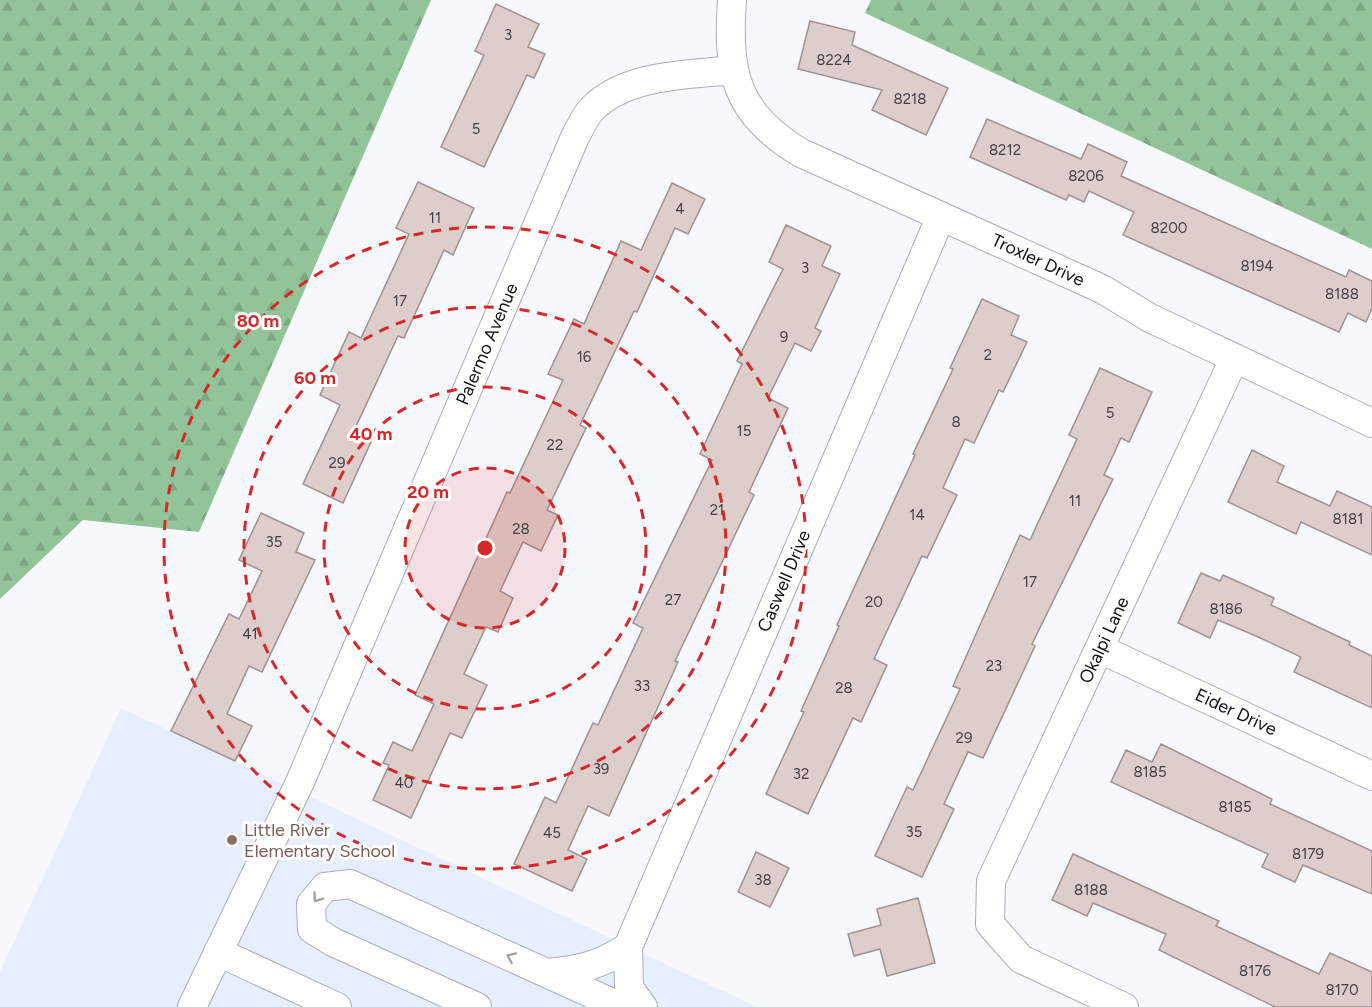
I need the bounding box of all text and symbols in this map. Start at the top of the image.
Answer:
house number: 3 [504,26,512,44]
house number: 8224 [816,51,852,69]
house number: 8218 [893,90,927,108]
house number: 5 [472,120,480,138]
house number: 8212 [989,141,1021,159]
house number: 8206 [1068,167,1104,185]
house number: 4 [675,200,685,218]
house number: 11 [429,209,441,227]
house number: 8200 [1151,219,1187,237]
street label: Troxler Drive [988,229,1088,291]
house number: 8194 [1240,257,1274,275]
house number: 3 [801,259,809,277]
street label: Palermo Avenue [451,280,523,408]
house number: 8188 [1325,285,1359,303]
house number: 17 [393,292,407,310]
text: 80 m [237,310,279,332]
house number: 9 [780,328,788,346]
house number: 2 [984,346,992,364]
house number: 16 [577,348,592,366]
text: 60 m [294,367,336,389]
house number: 5 [1106,404,1114,422]
house number: 8 [951,413,961,431]
house number: 15 [737,422,751,440]
text: 40 m [349,423,393,445]
house number: 22 [547,436,563,454]
house number: 29 [329,454,345,472]
text: 20 m [407,481,449,503]
house number: 11 [1069,492,1081,510]
house number: 21 [710,501,724,519]
house number: 14 [909,506,925,524]
house number: 8181 [1333,510,1363,528]
house number: 28 [512,520,530,538]
street label: Caswell Drive [753,527,815,635]
house number: 35 [266,533,282,551]
centre of rings [475,538,495,558]
house number: 17 [1023,573,1037,591]
house number: 27 [665,591,681,609]
house number: 20 [865,593,883,611]
street label: Okalpi Lane [1074,593,1134,687]
house number: 8186 [1209,600,1243,618]
house number: 41 [242,625,258,643]
house number: 23 [986,657,1002,675]
house number: 33 [634,677,650,695]
house number: 28 [835,679,853,697]
street label: Eider Drive [1192,684,1280,740]
house number: 29 [956,729,972,747]
house number: 39 [593,760,609,778]
house number: 8185 [1133,763,1167,781]
house number: 32 [793,765,809,783]
house number: 40 [395,774,413,792]
house number: 8185 [1218,798,1252,816]
place label: Little River Elementary School [244,819,395,862]
house number: 35 [906,823,922,841]
house number: 45 [543,824,561,842]
marker: Little River Elementary School [225,833,239,847]
house number: 8179 [1292,845,1324,863]
house number: 38 [754,871,772,889]
house number: 8188 [1074,881,1108,899]
one-way arrow [313,892,324,903]
one-way arrow [506,952,517,964]
house number: 8176 [1239,962,1271,980]
house number: 8170 [1325,981,1359,999]

